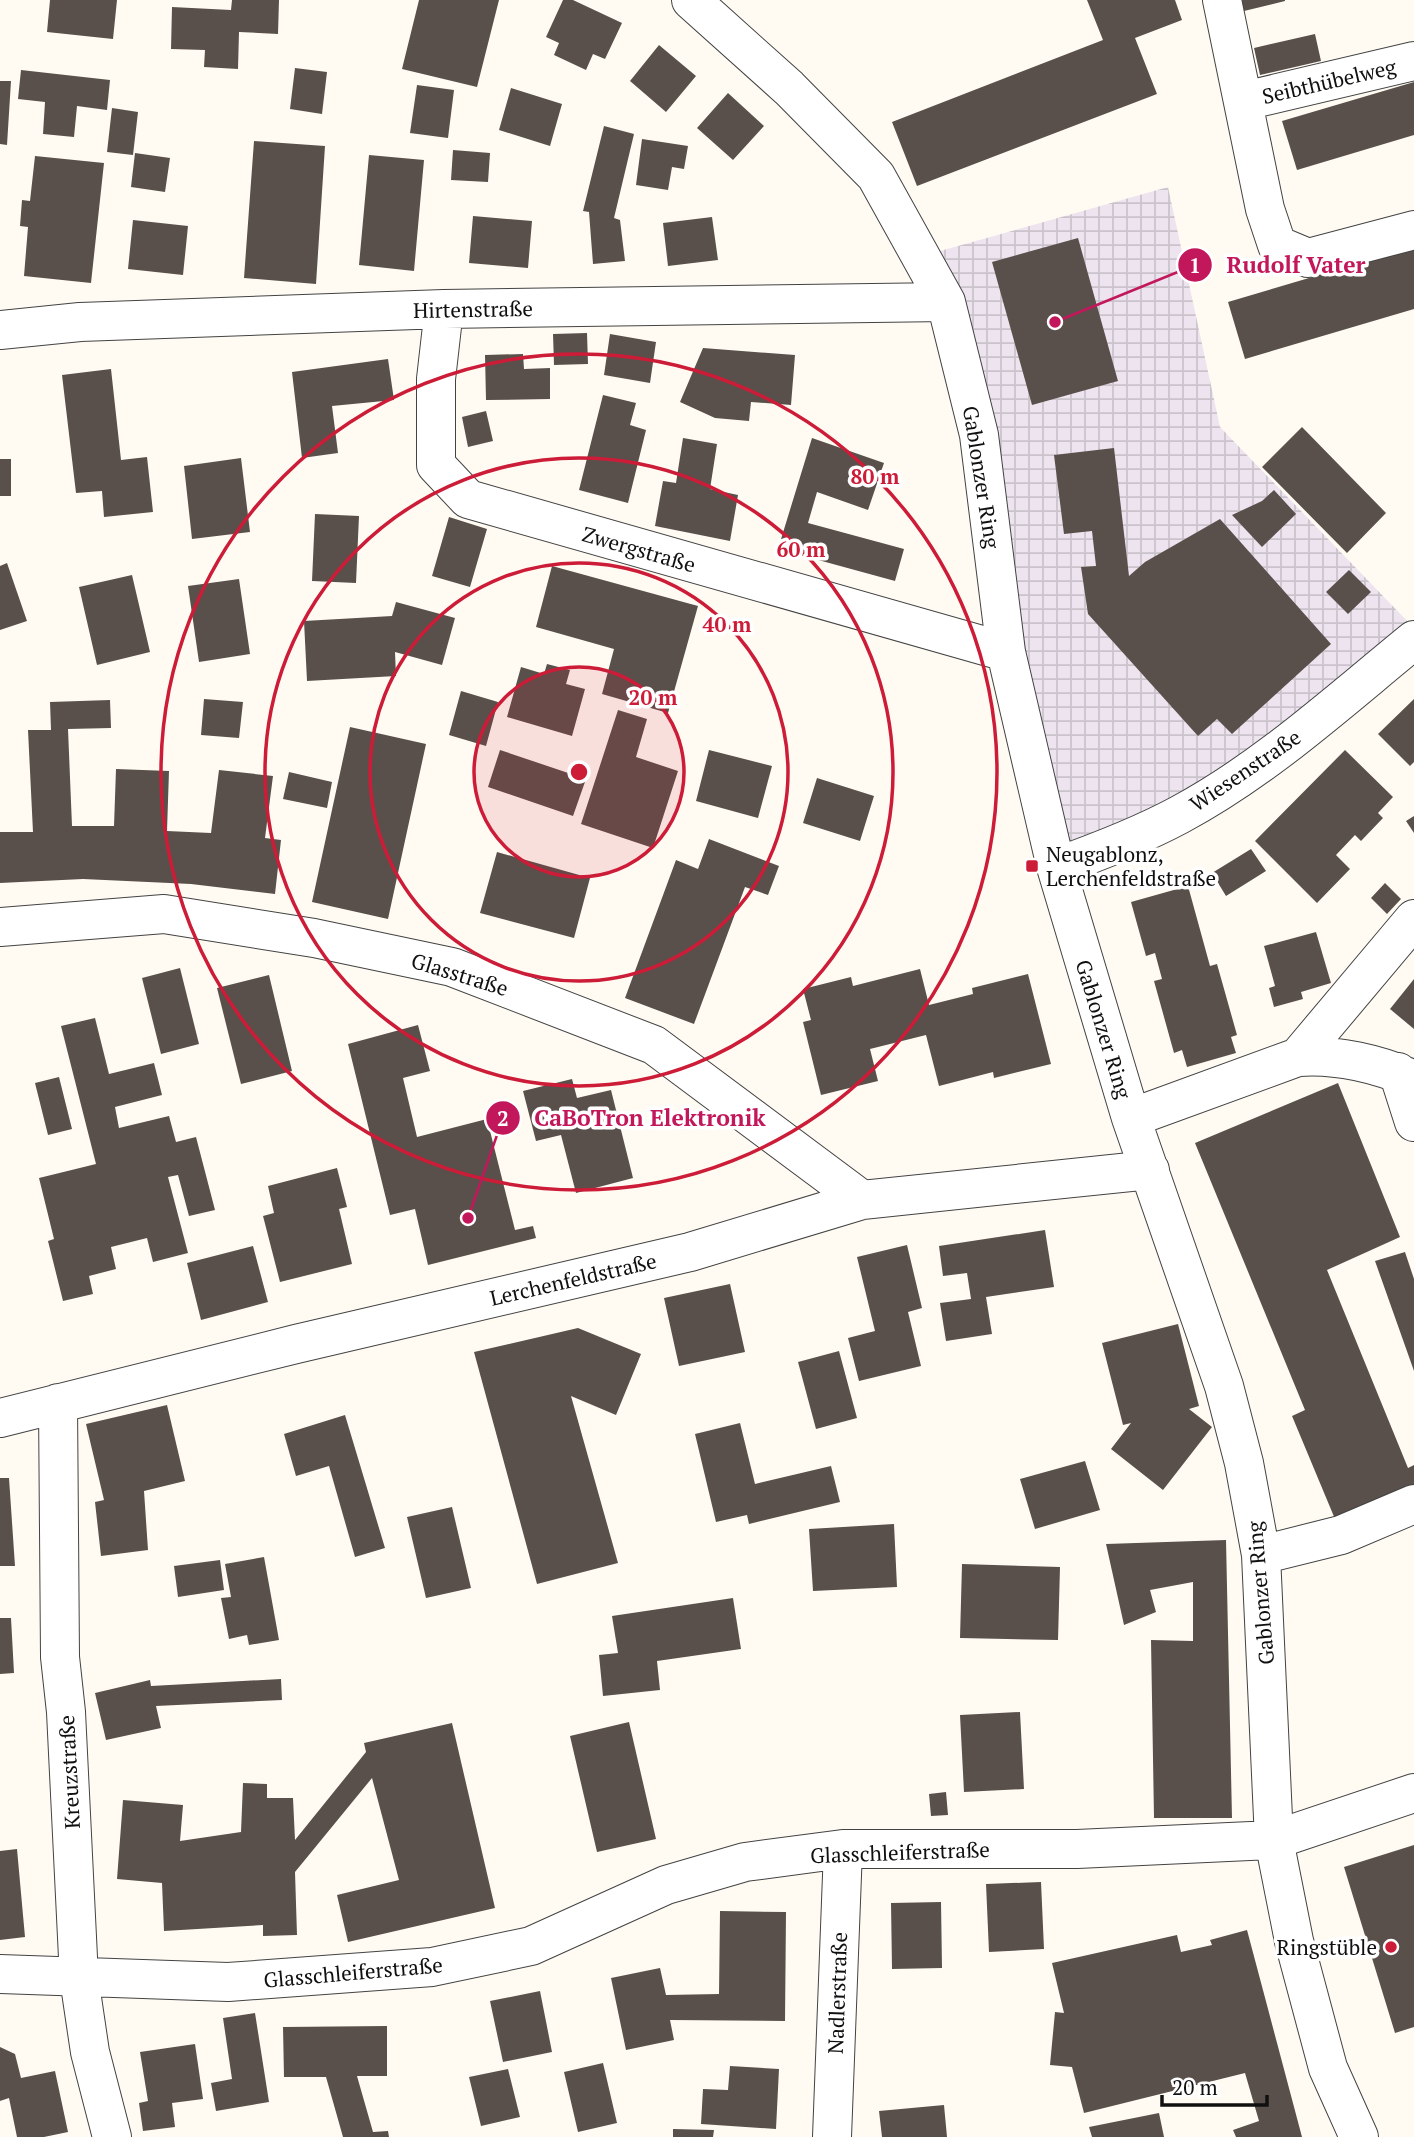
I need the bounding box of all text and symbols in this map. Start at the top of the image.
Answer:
street label: Seibthübelweg [1259,52,1400,110]
callout: Rudolf Vater [1177,243,1379,287]
text: Rudolf Vater [1227,249,1366,280]
text: 1 [1189,251,1201,279]
street label: Hirtenstraße [413,294,533,324]
street label: Gablonzer Ring [957,404,1007,551]
text: 80 m [851,462,900,490]
street label: Zwergstraße [579,519,699,579]
text: 60 m [777,535,826,563]
text: 40 m [703,610,752,638]
text: 20 m [629,683,678,711]
street label: Wiesenstraße [1184,723,1306,817]
centre of rings [567,760,591,784]
place label: Neugablonz, Lerchenfeldstraße [1046,840,1216,892]
marker: Neugablonz, Lerchenfeldstraße [1024,858,1040,874]
street label: Glasstraße [408,946,512,1002]
street label: Gablonzer Ring [1070,956,1139,1103]
callout: CaBoTron Elektronik [485,1096,780,1140]
text: CaBoTron Elektronik [534,1102,766,1133]
text: 2 [497,1104,509,1132]
street label: Lerchenfeldstraße [487,1246,659,1312]
street label: Gablonzer Ring [1240,1519,1280,1666]
street label: Kreuzstraße [52,1714,86,1830]
street label: Glasschleiferstraße [810,1835,990,1869]
street label: Nadlerstraße [821,1932,853,2054]
place label: Ringstüble [1277,1933,1377,1961]
marker: Ringstüble [1383,1939,1399,1955]
street label: Glasschleiferstraße [262,1950,444,1994]
scale bar [1162,2064,1267,2108]
text: 20 m [1172,2073,1218,2101]

